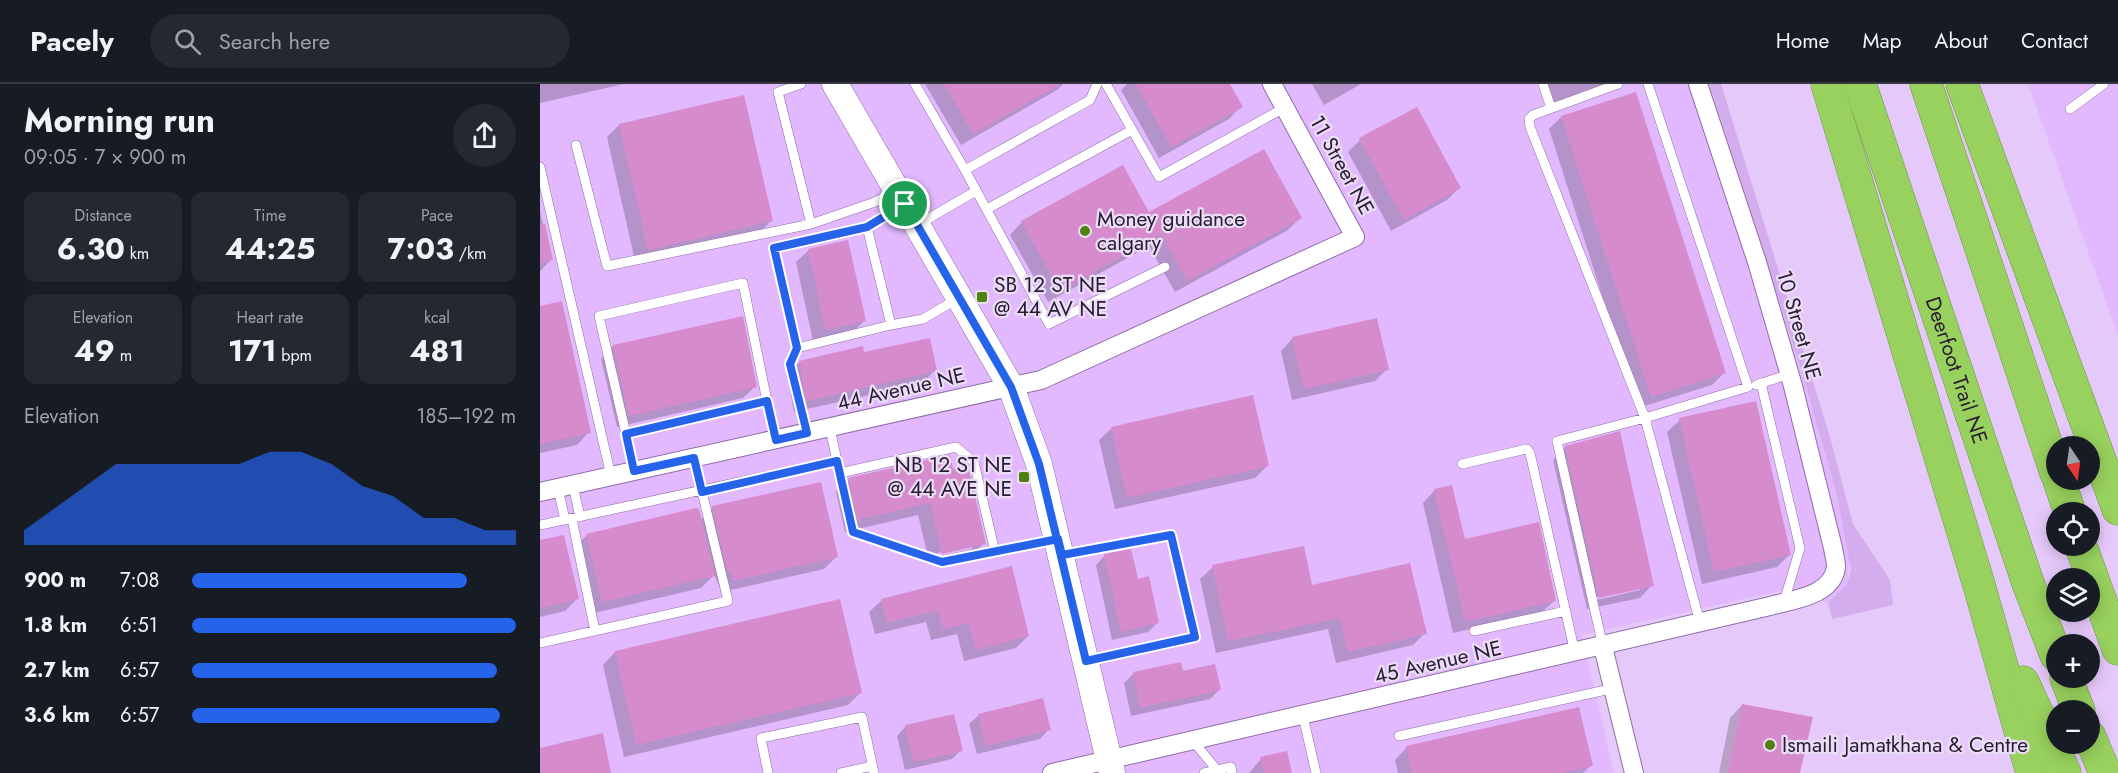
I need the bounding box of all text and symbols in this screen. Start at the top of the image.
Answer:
search box [150,14,570,68]
text: Pacely [30,21,114,62]
icon: search [171,25,204,58]
text: Search here [219,25,330,57]
text: Home [1776,26,1829,56]
text: Map [1862,26,1902,56]
text: About [1935,26,1988,56]
text: Contact [2021,26,2088,56]
text: Morning run [24,97,215,144]
button: share [453,104,516,167]
street label: 11 Street NE [1302,110,1382,220]
text: 09:05 · 7 × 900 m [24,143,186,172]
pin [879,178,930,229]
icon: arrive [888,187,921,220]
text: Distance [74,204,132,227]
text: Time [254,204,286,227]
text: Pace [421,204,453,227]
place label: Money guidance calgary [1097,204,1245,258]
marker: Money guidance calgary [1078,224,1092,238]
text: 6.30 [57,227,125,270]
text: 44:25 [225,227,315,270]
text: 7:03 [388,227,454,270]
text: km [125,242,149,265]
text: /km [454,242,486,265]
street label: 10 Street NE [1769,267,1829,383]
place label: SB 12 ST NE @ 44 AV NE [994,270,1107,324]
marker: SB 12 ST NE @ 44 AV NE [975,290,989,304]
street label: Deerfoot Trail NE [1918,293,1995,448]
text: Elevation [73,306,133,329]
text: Heart rate [237,306,303,329]
text: kcal [424,306,450,329]
text: 49 [74,329,115,372]
text: 171 [228,329,277,372]
text: 481 [409,329,465,372]
text: m [115,344,132,367]
text: bpm [277,344,312,367]
street label: 44 Avenue NE [834,360,968,418]
text: Elevation [24,402,99,431]
text: 185–192 m [417,402,516,431]
north arrow [2046,436,2100,490]
map controls [2046,436,2100,754]
place label: NB 12 ST NE @ 44 AVE NE [887,450,1012,504]
marker: NB 12 ST NE @ 44 AVE NE [1017,470,1031,484]
button: locate [2046,502,2100,556]
text: 900 m [24,566,86,595]
text: 7:08 [120,566,159,595]
button: layers [2046,568,2100,622]
text: 1.8 km [24,611,87,640]
text: 6:51 [120,611,158,640]
street label: 45 Avenue NE [1371,633,1505,691]
button: + [2046,634,2100,688]
text: 2.7 km [24,656,90,685]
text: 6:57 [120,656,159,685]
button: − [2046,700,2100,754]
text: 3.6 km [24,701,90,730]
text: 6:57 [120,701,159,730]
place label: Ismaili Jamatkhana & Centre [1782,730,2028,760]
marker: Ismaili Jamatkhana & Centre [1763,738,1777,752]

